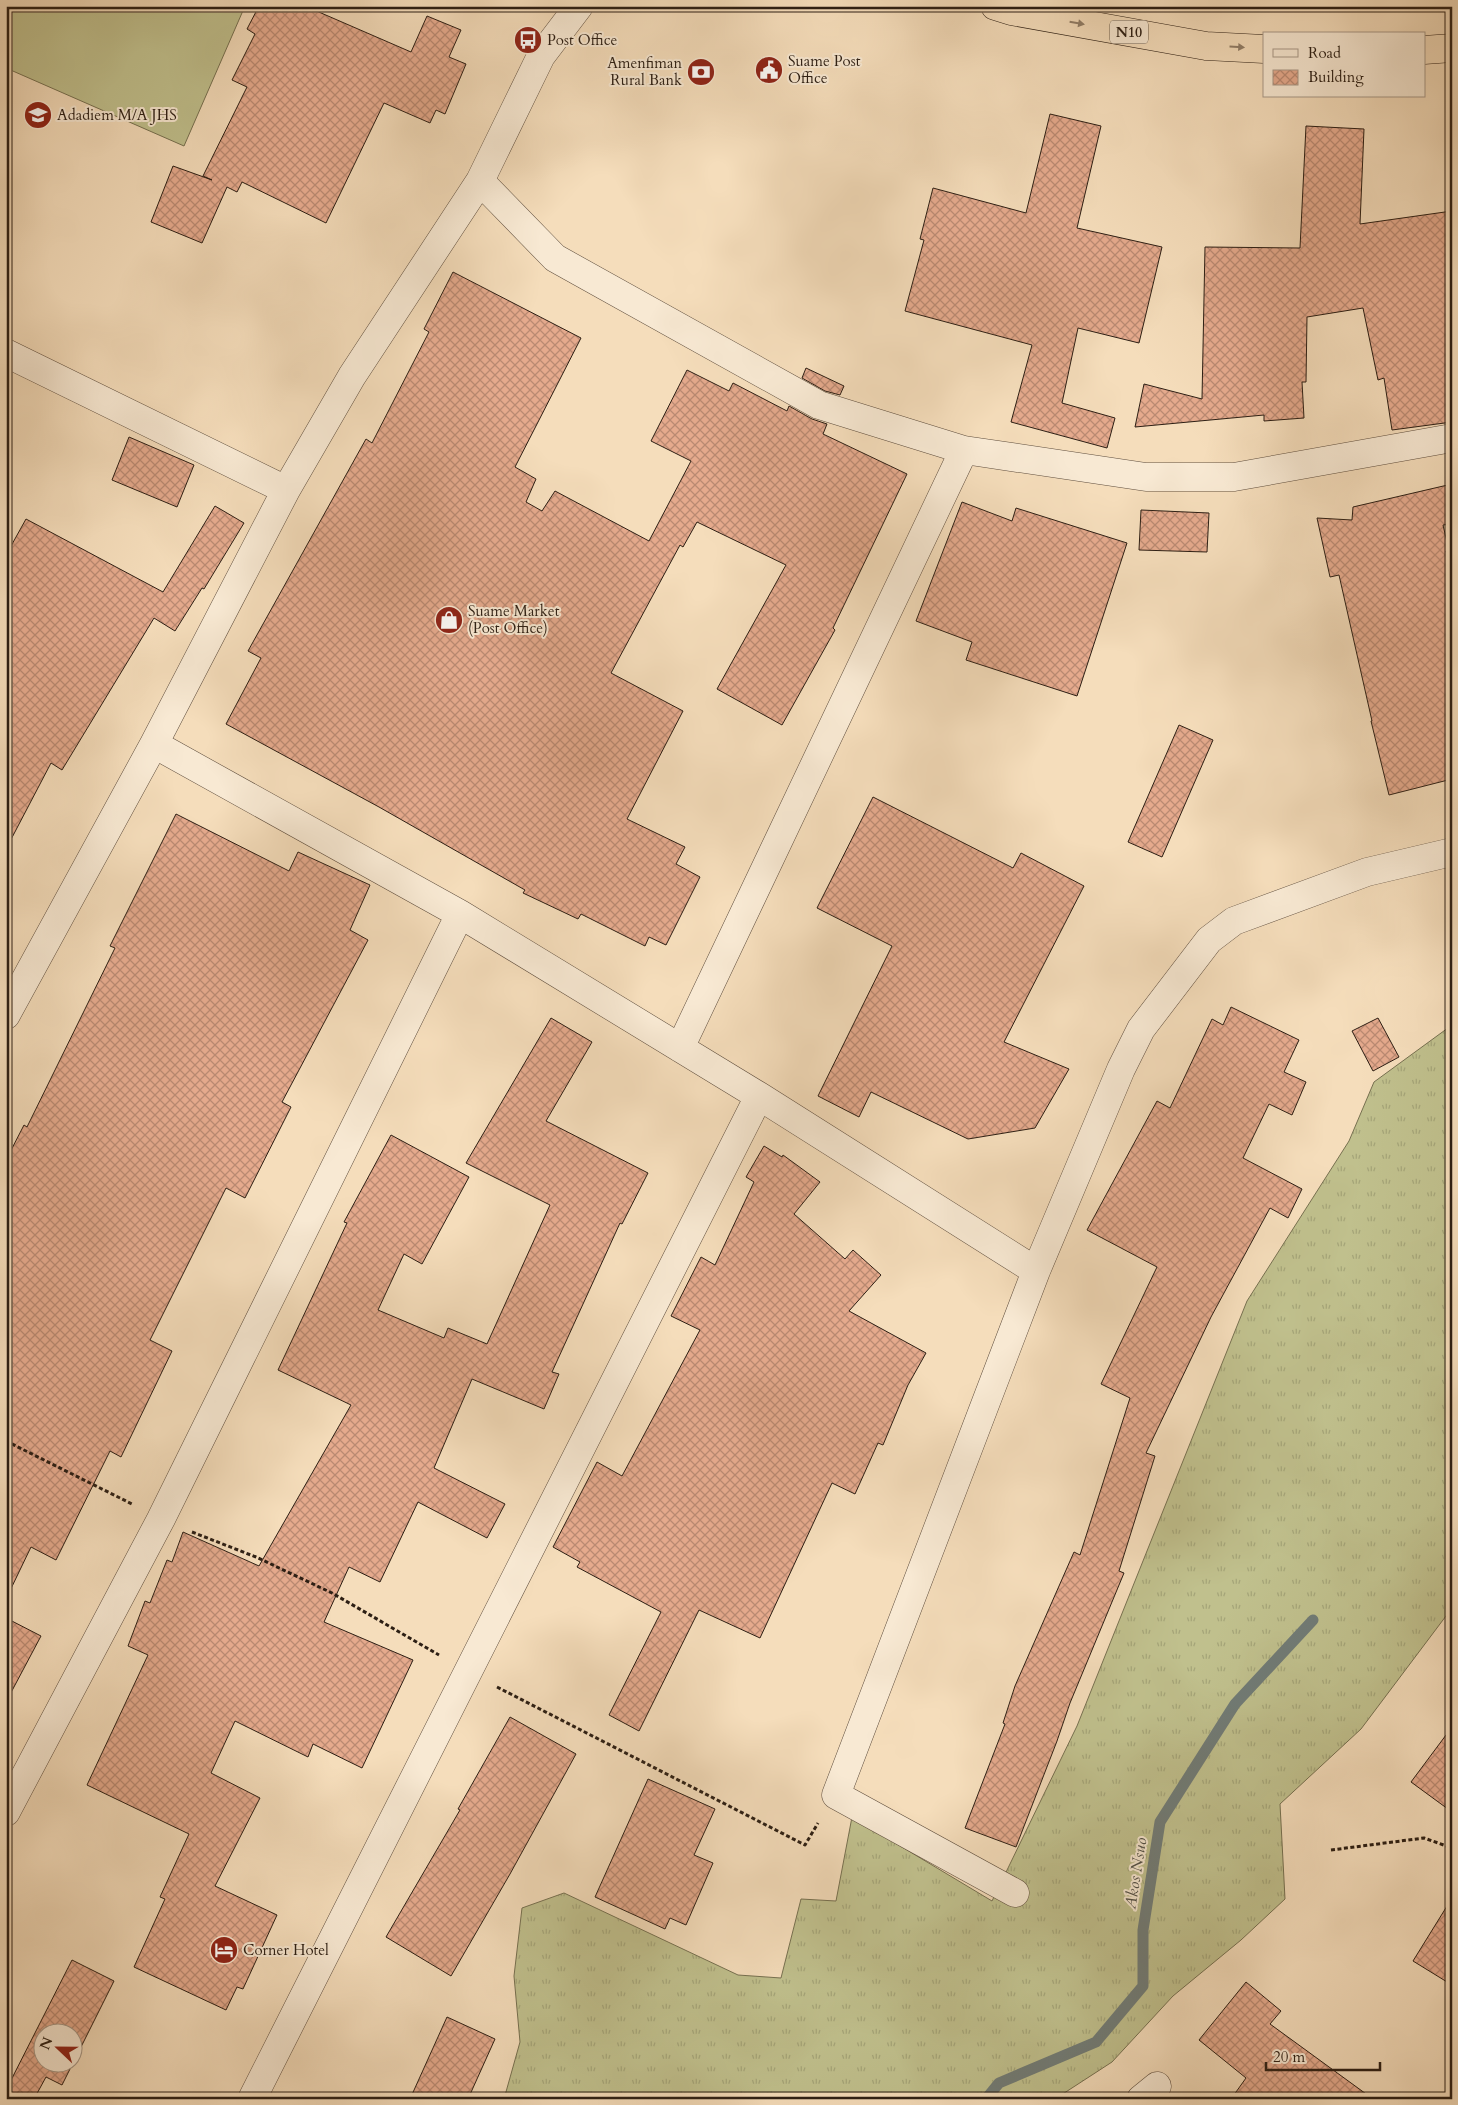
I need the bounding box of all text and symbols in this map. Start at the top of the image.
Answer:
one-way arrow [1069,19,1085,27]
road number: N10 [1110,21,1148,44]
bus stop icon: Post Office [513,25,543,55]
place label: Post Office [547,30,618,50]
legend [1263,32,1426,98]
text: Road [1308,43,1341,63]
one-way arrow [1230,44,1246,52]
place label: Suame Post Office [788,51,861,88]
place label: Amenfiman Rural Bank [607,53,682,90]
public building icon: Suame Post Office [754,55,784,85]
bank icon: Amenfiman Rural Bank [686,57,716,87]
text: Building [1308,67,1364,87]
school or university icon: Adadiem M/A JHS [23,100,53,130]
place label: Adadiem M/A JHS [57,105,177,125]
place label: Suame Market (Post Office) [468,601,560,638]
shop icon: Suame Market (Post Office) [434,605,464,635]
water label: Akos Nsuo [1119,1835,1153,1911]
hotel icon: Corner Hotel [209,1935,239,1965]
place label: Corner Hotel [243,1940,329,1960]
north arrow [32,2022,82,2072]
text: N [35,2034,57,2053]
scale bar [1266,2040,1379,2072]
text: 20 m [1273,2047,1305,2067]

